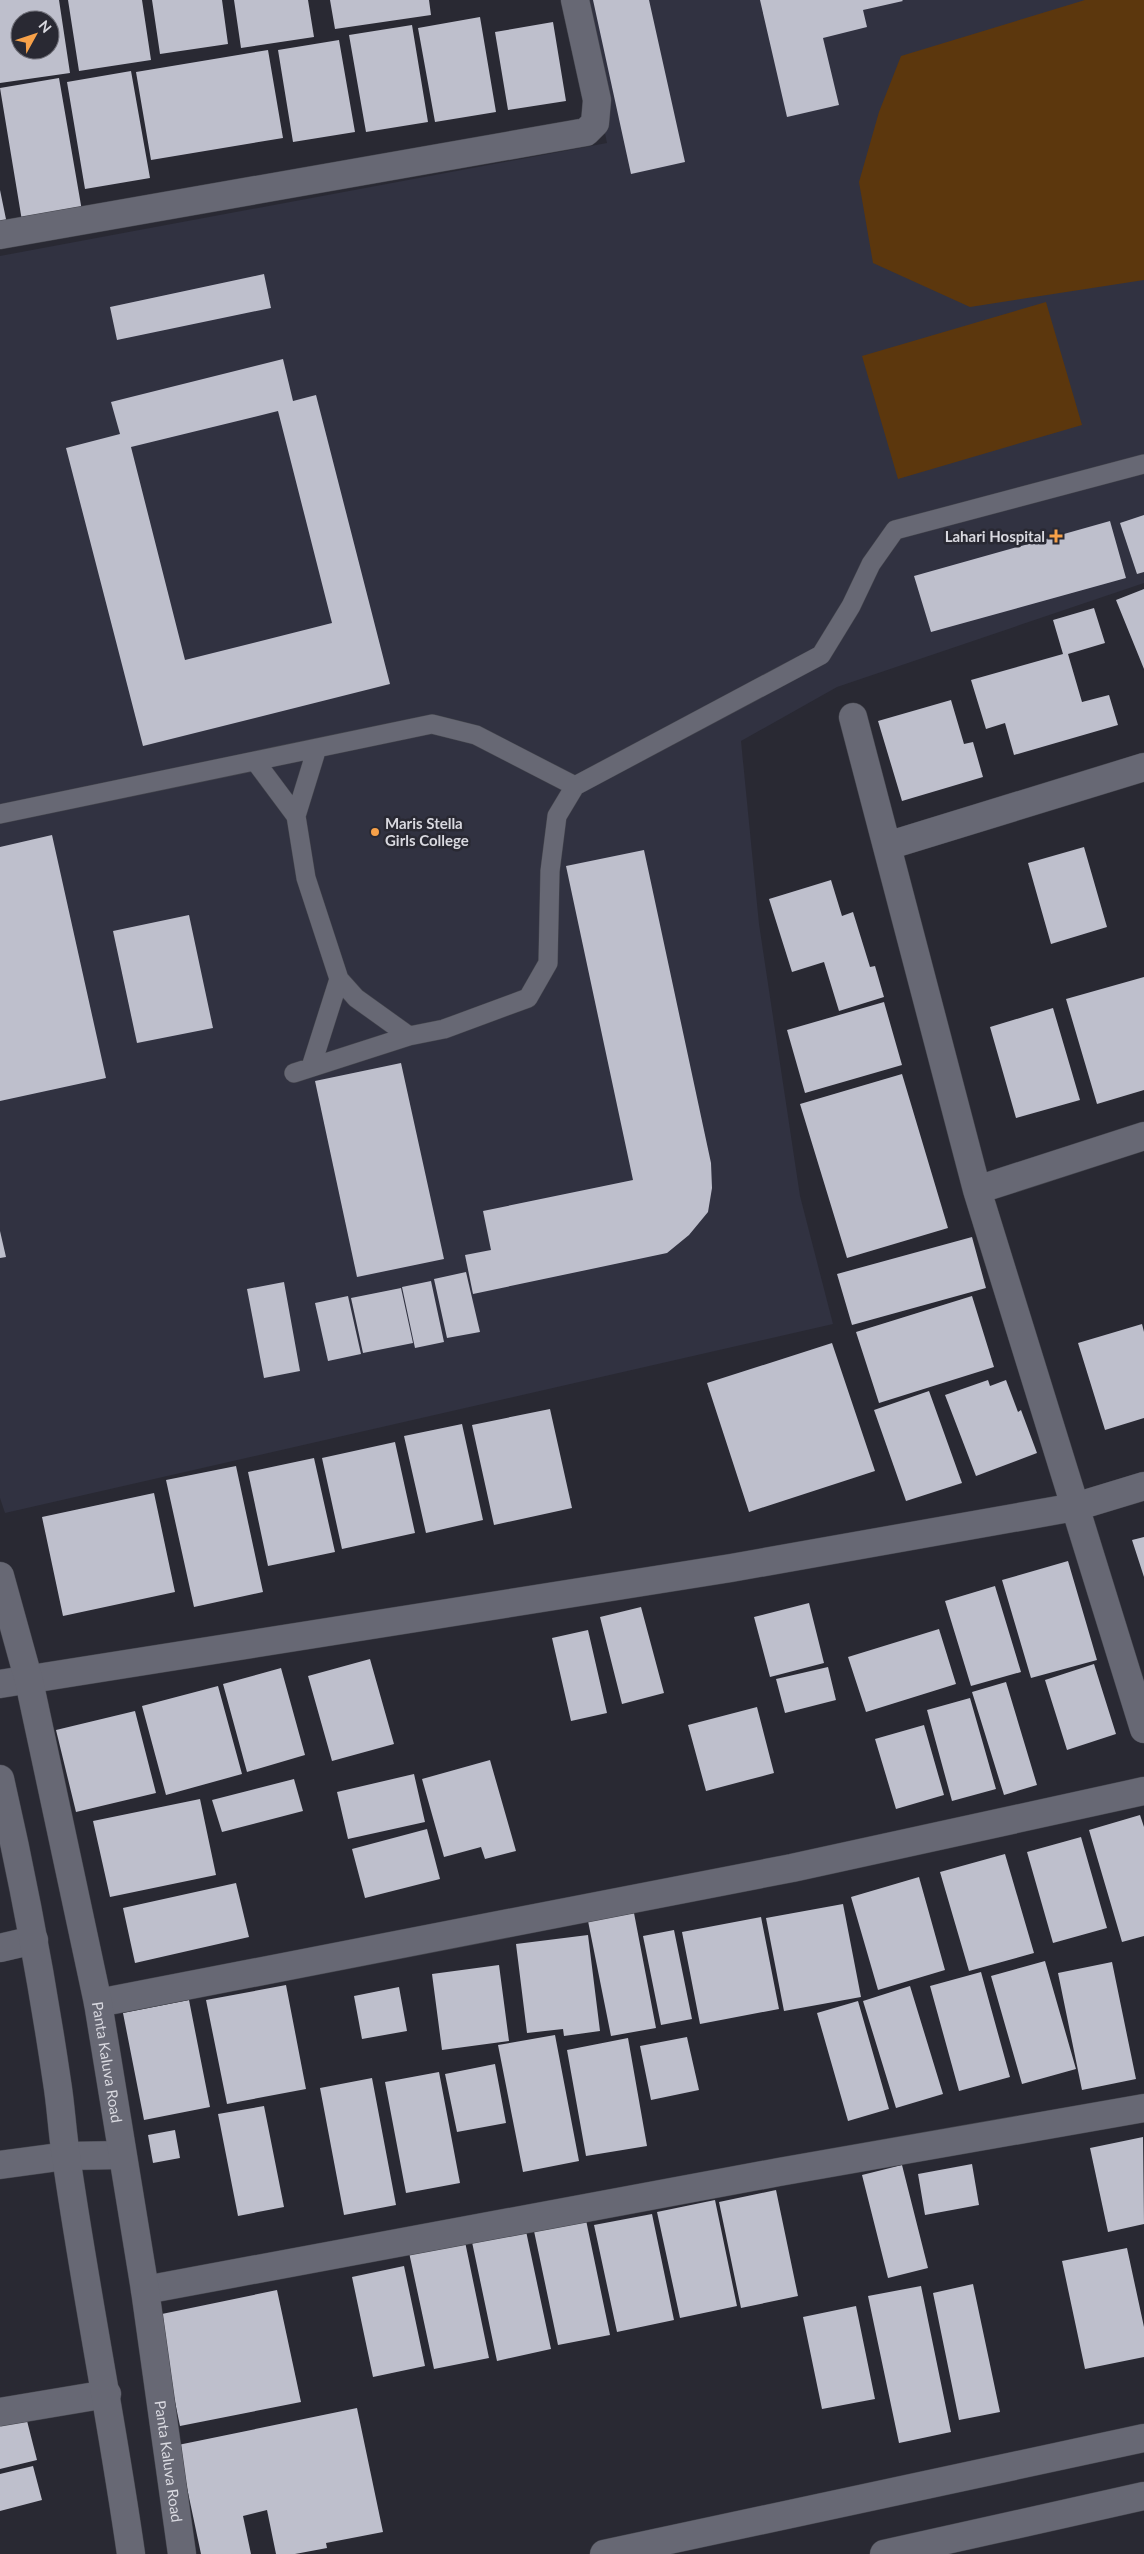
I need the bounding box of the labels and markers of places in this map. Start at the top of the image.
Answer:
place label: Lahari Hospital [945,527,1045,545]
marker: Lahari Hospital [1049,529,1063,543]
place label: Maris Stella Girls College [385,814,469,849]
marker: Maris Stella Girls College [369,826,381,838]

